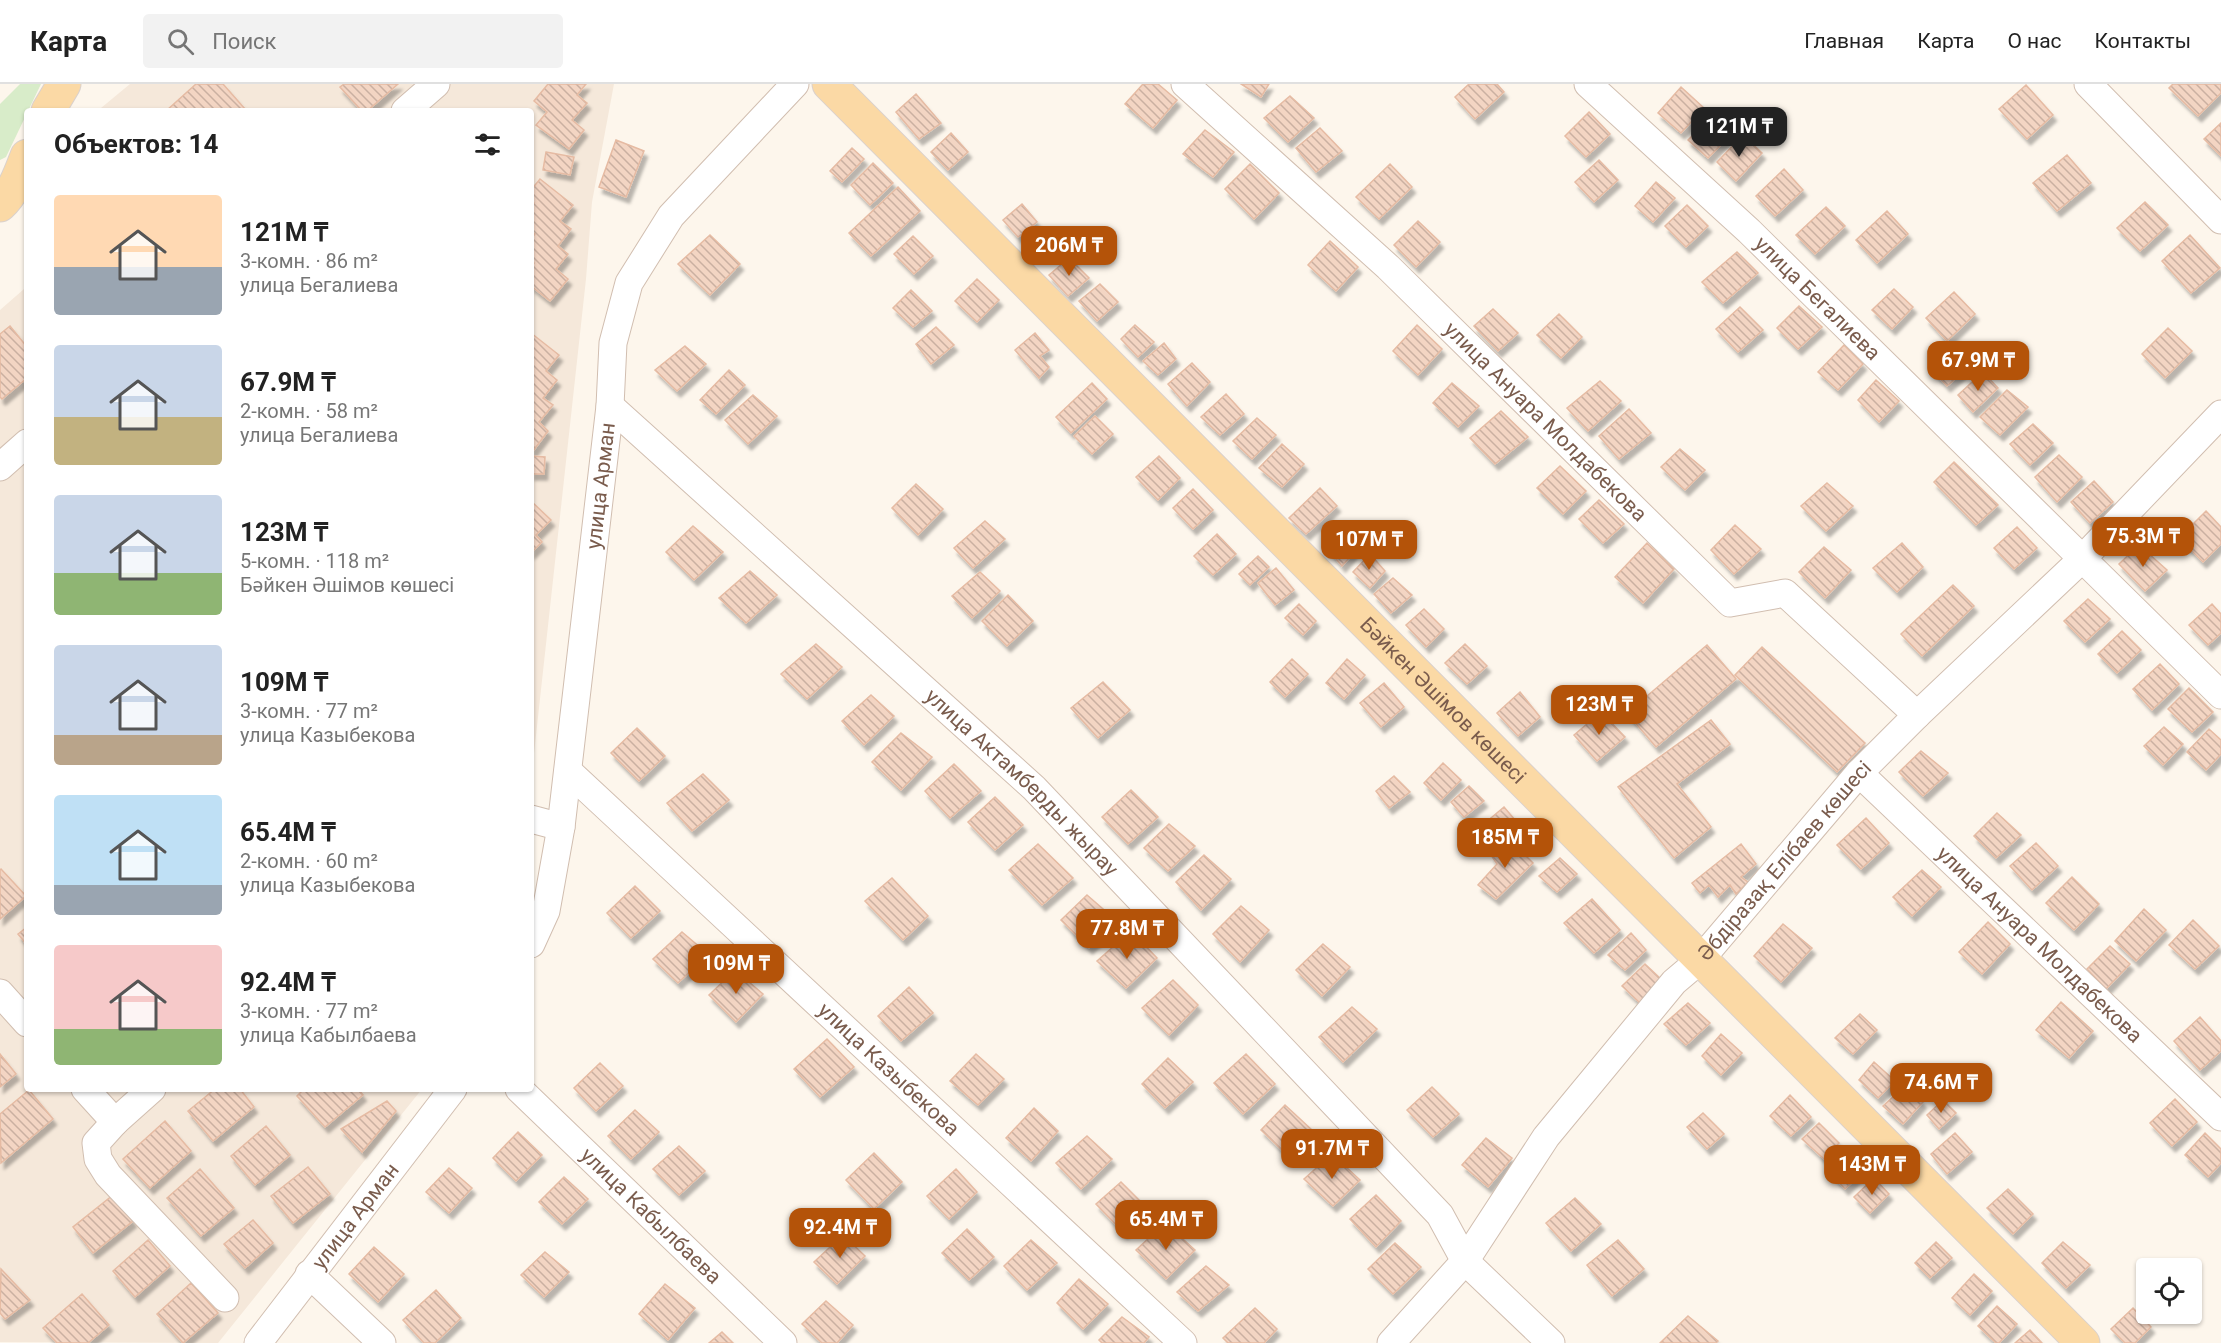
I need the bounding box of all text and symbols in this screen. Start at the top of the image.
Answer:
search box [143,14,563,68]
text: Карта [30,25,107,58]
icon: search [164,25,197,58]
text: Поиск [212,29,277,54]
text: Главная [1804,29,1884,53]
text: Карта [1917,29,1974,53]
text: О нас [2007,29,2062,53]
text: Контакты [2095,29,2191,53]
pin: 121M ₸ [1690,107,1788,158]
text: 121M ₸ [1705,114,1773,138]
icon: filters [471,128,504,161]
text: Объектов: 14 [54,129,218,159]
text: 121M ₸ [240,217,328,247]
icon: home [102,219,174,291]
pin: 206M ₸ [1020,226,1118,277]
street label: улица Бегалиева [1750,231,1885,365]
text: 206M ₸ [1035,233,1103,257]
text: 3-комн. · 86 m² [240,249,378,273]
text: улица Бегалиева [240,273,398,297]
street label: улица Ануара Молдабекова [1439,317,1652,526]
pin: 67.9M ₸ [1923,341,2033,392]
text: 67.9M ₸ [1941,348,2015,372]
text: 67.9M ₸ [240,367,336,397]
icon: home [102,369,174,441]
text: 2-комн. · 58 m² [240,399,378,423]
street label: улица Арман [581,421,620,551]
text: улица Бегалиева [240,423,398,447]
text: 123M ₸ [240,517,328,547]
pin: 75.3M ₸ [2088,517,2198,568]
icon: home [102,519,174,591]
pin: 107M ₸ [1320,520,1418,571]
text: 75.3M ₸ [2106,524,2180,548]
text: 107M ₸ [1335,527,1403,551]
text: 5-комн. · 118 m² [240,549,389,573]
text: Бәйкен Әшімов көшесі [240,573,454,597]
street label: Бәйкен Әшімов көшесі [1355,612,1531,789]
text: 109M ₸ [240,667,328,697]
icon: home [102,669,174,741]
street label: улица Актамберды жырау [920,684,1123,881]
pin: 123M ₸ [1550,685,1648,736]
text: 123M ₸ [1565,692,1633,716]
text: 3-комн. · 77 m² [240,699,378,723]
text: улица Казыбекова [240,723,415,747]
street label: Әбдіразақ Елібаев көшесі [1693,756,1876,965]
text: 65.4M ₸ [240,817,336,847]
pin: 185M ₸ [1456,818,1554,869]
icon: home [102,819,174,891]
text: 185M ₸ [1471,825,1539,849]
street label: улица Ануара Молдабекова [1932,841,2147,1048]
text: 2-комн. · 60 m² [240,849,378,873]
text: улица Казыбекова [240,873,415,897]
pin: 77.8M ₸ [1072,909,1182,960]
text: 77.8M ₸ [1090,916,1164,940]
pin: 109M ₸ [687,944,785,995]
text: 109M ₸ [702,951,770,975]
text: 92.4M ₸ [240,967,336,997]
icon: home [102,969,174,1041]
street label: улица Казыбекова [813,998,964,1141]
text: 3-комн. · 77 m² [240,999,378,1023]
text: улица Кабылбаева [240,1023,417,1047]
pin: 74.6M ₸ [1886,1063,1996,1114]
text: 74.6M ₸ [1904,1070,1978,1094]
pin: 91.7M ₸ [1277,1129,1387,1180]
text: 91.7M ₸ [1295,1136,1369,1160]
street label: улица Кабылбаева [576,1143,726,1289]
pin: 143M ₸ [1823,1145,1921,1196]
text: 143M ₸ [1838,1152,1906,1176]
street label: улица Арман [307,1158,404,1274]
pin: 65.4M ₸ [1111,1200,1221,1251]
text: 65.4M ₸ [1129,1207,1203,1231]
pin: 92.4M ₸ [785,1208,895,1259]
text: 92.4M ₸ [803,1215,877,1239]
map controls [2136,1258,2202,1324]
button: locate [2136,1258,2202,1324]

